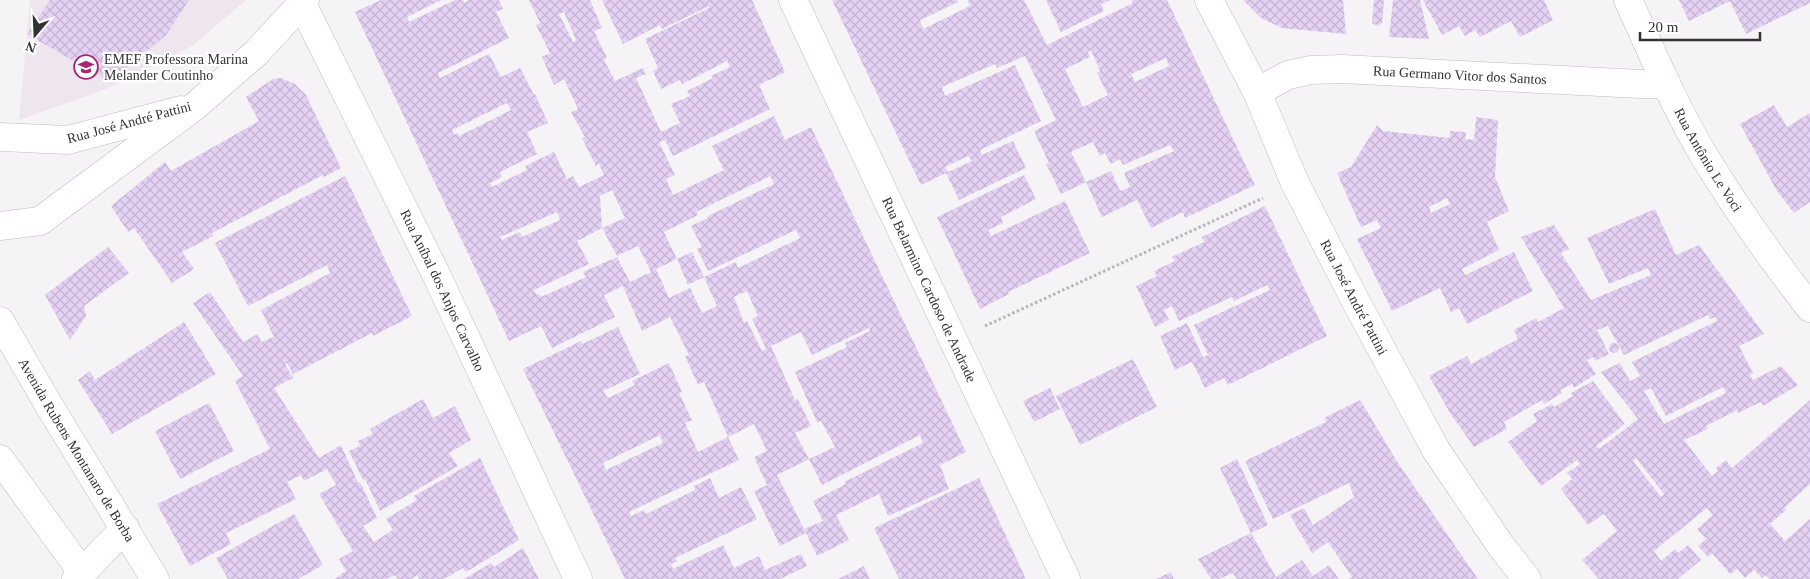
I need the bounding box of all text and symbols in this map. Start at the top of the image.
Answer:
north arrow [10,10,60,60]
scale bar [1640,10,1760,42]
text: 20 m [1648,19,1679,35]
text: N [24,38,38,56]
place label: EMEF Professora Marina Melander Coutinho [104,52,249,83]
school or university icon: EMEF Professora Marina Melander Coutinho [73,54,99,80]
street label: Rua Germano Vitor dos Santos [1373,64,1547,87]
street label: Rua José André Pattini [65,99,193,146]
street label: Rua Antônio Le Voci [1671,106,1745,215]
street label: Rua Belarmino Cardoso de Andrade [879,195,979,385]
street label: Rua Aníbal dos Anjos Carvalho [397,207,487,374]
street label: Rua José André Pattini [1317,237,1390,358]
street label: Avenida Rubens Montanaro de Borba [15,356,138,545]

